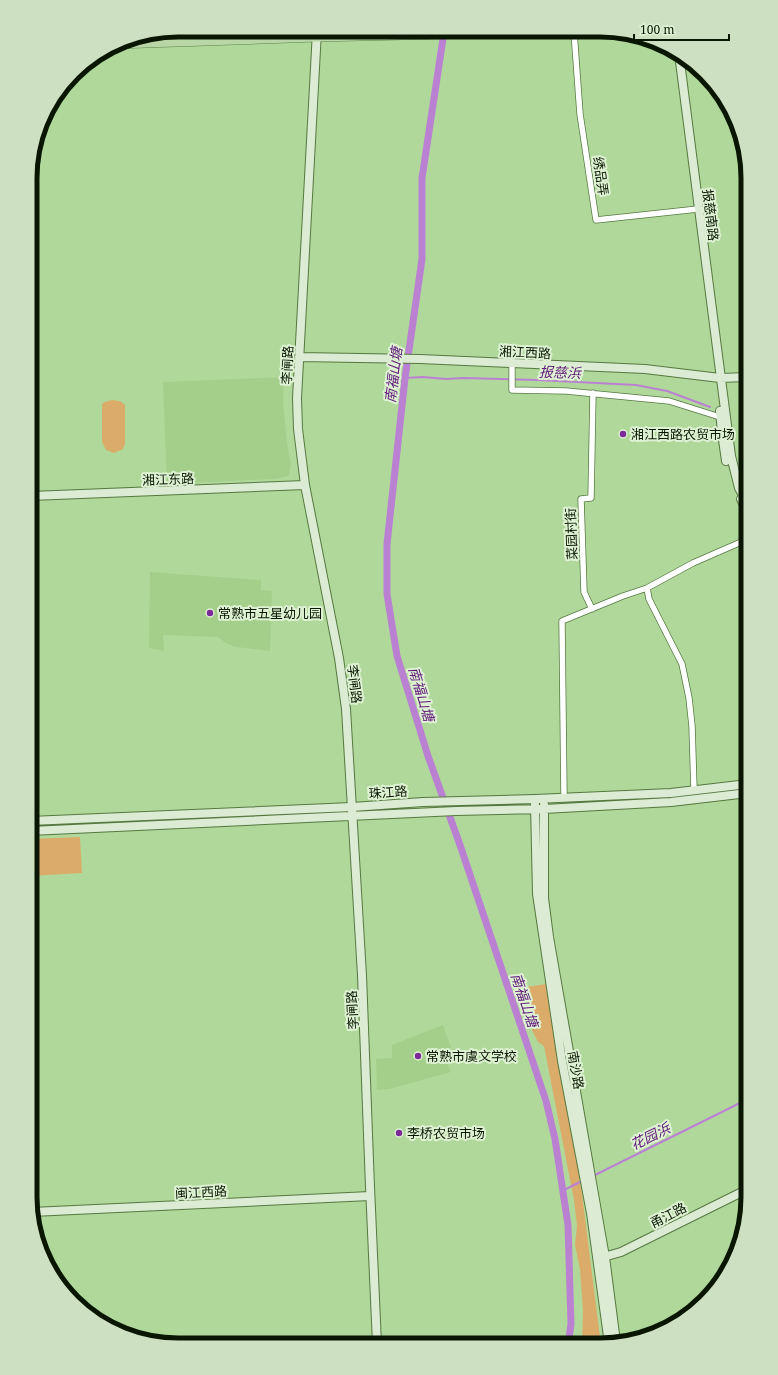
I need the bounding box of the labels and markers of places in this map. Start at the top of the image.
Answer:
place label: 湘江西路农贸市场 [631,425,735,443]
marker: 湘江西路农贸市场 [618,429,628,439]
place label: 常熟市五星幼儿园 [218,604,322,622]
marker: 常熟市五星幼儿园 [205,608,215,618]
place label: 常熟市虞文学校 [426,1047,517,1065]
marker: 常熟市虞文学校 [413,1051,423,1061]
place label: 李桥农贸市场 [407,1124,485,1142]
marker: 李桥农贸市场 [394,1128,404,1138]

